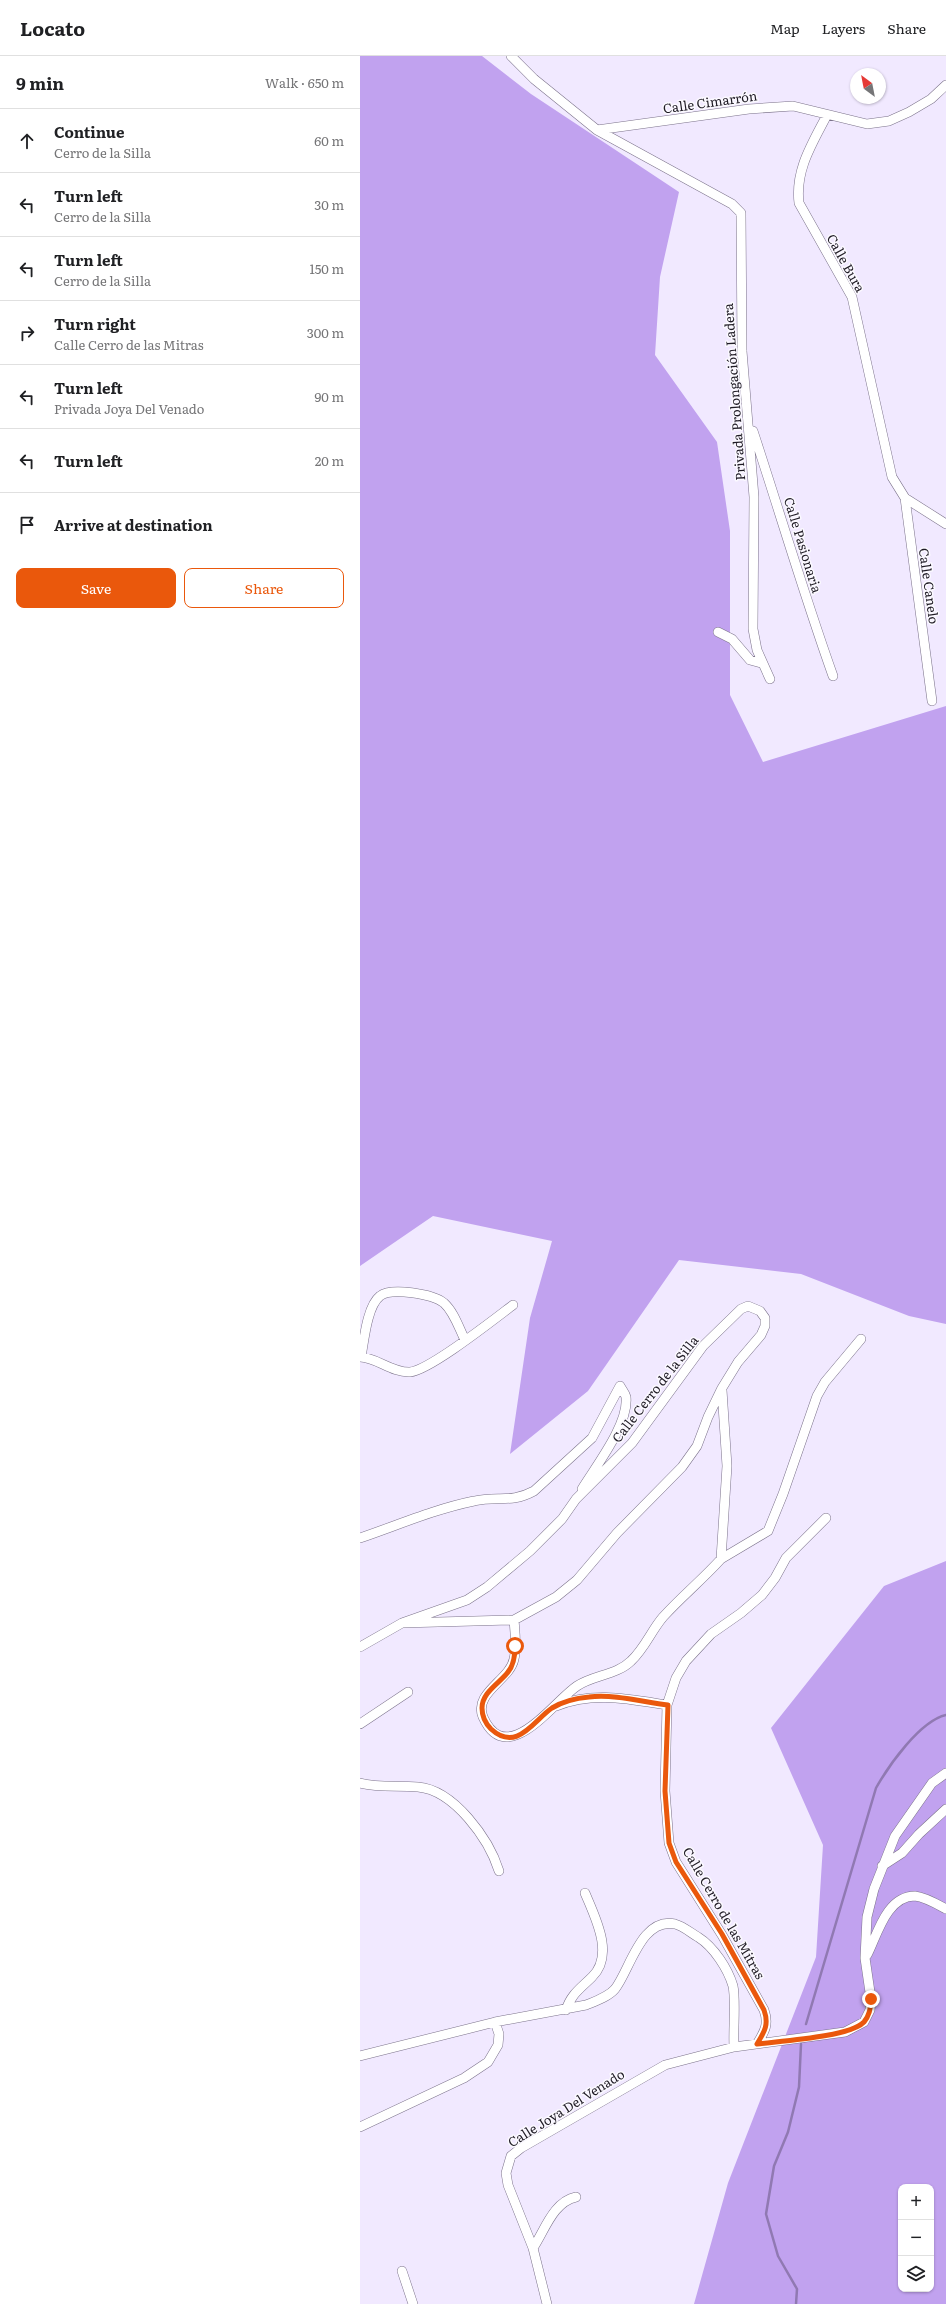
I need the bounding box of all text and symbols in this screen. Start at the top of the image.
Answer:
text: Locato [20,14,85,42]
text: Map [770,18,800,38]
text: Layers [822,18,865,38]
text: Share [887,18,926,38]
north arrow [850,68,886,104]
text: 9 min [16,70,64,95]
text: Walk · 650 m [265,73,344,92]
street label: Calle Cimarrón [662,85,759,118]
text: Continue [54,120,124,143]
icon: ahead [16,130,38,152]
text: 60 m [314,131,344,150]
text: Cerro de la Silla [54,143,151,162]
text: Turn left [54,184,123,207]
icon: left [16,194,38,216]
text: 30 m [314,195,344,214]
text: Cerro de la Silla [54,207,151,226]
street label: Calle Bura [823,230,870,295]
text: Turn left [54,248,123,271]
icon: left [16,258,38,280]
text: 150 m [309,259,344,278]
text: Cerro de la Silla [54,271,151,290]
street label: Privada Prolongación Ladera [718,303,749,481]
text: Turn right [54,312,136,335]
icon: right [16,322,38,344]
text: 300 m [307,323,344,342]
text: Calle Cerro de las Mitras [54,335,204,354]
text: Turn left [54,376,123,399]
icon: left [16,386,38,408]
text: 90 m [314,387,344,406]
text: Privada Joya Del Venado [54,399,204,418]
text: Turn left [54,449,123,472]
icon: left [16,450,38,472]
text: 20 m [315,451,344,470]
street label: Calle Pasionaria [780,495,827,595]
text: Arrive at destination [54,513,213,536]
icon: arrive [16,514,38,536]
street label: Calle Canelo [915,547,944,626]
button: Save [16,568,176,608]
button: Share [184,568,344,608]
street label: Calle Cerro de la Silla [607,1331,702,1446]
route start [506,1637,524,1655]
street label: Calle Cerro de las Mitras [679,1843,770,1982]
route end [862,1990,880,2008]
street label: Calle Joya Del Venado [504,2064,628,2151]
map controls [898,2184,934,2292]
button: + [898,2184,934,2220]
button: − [898,2220,934,2256]
button: layers [898,2256,934,2292]

